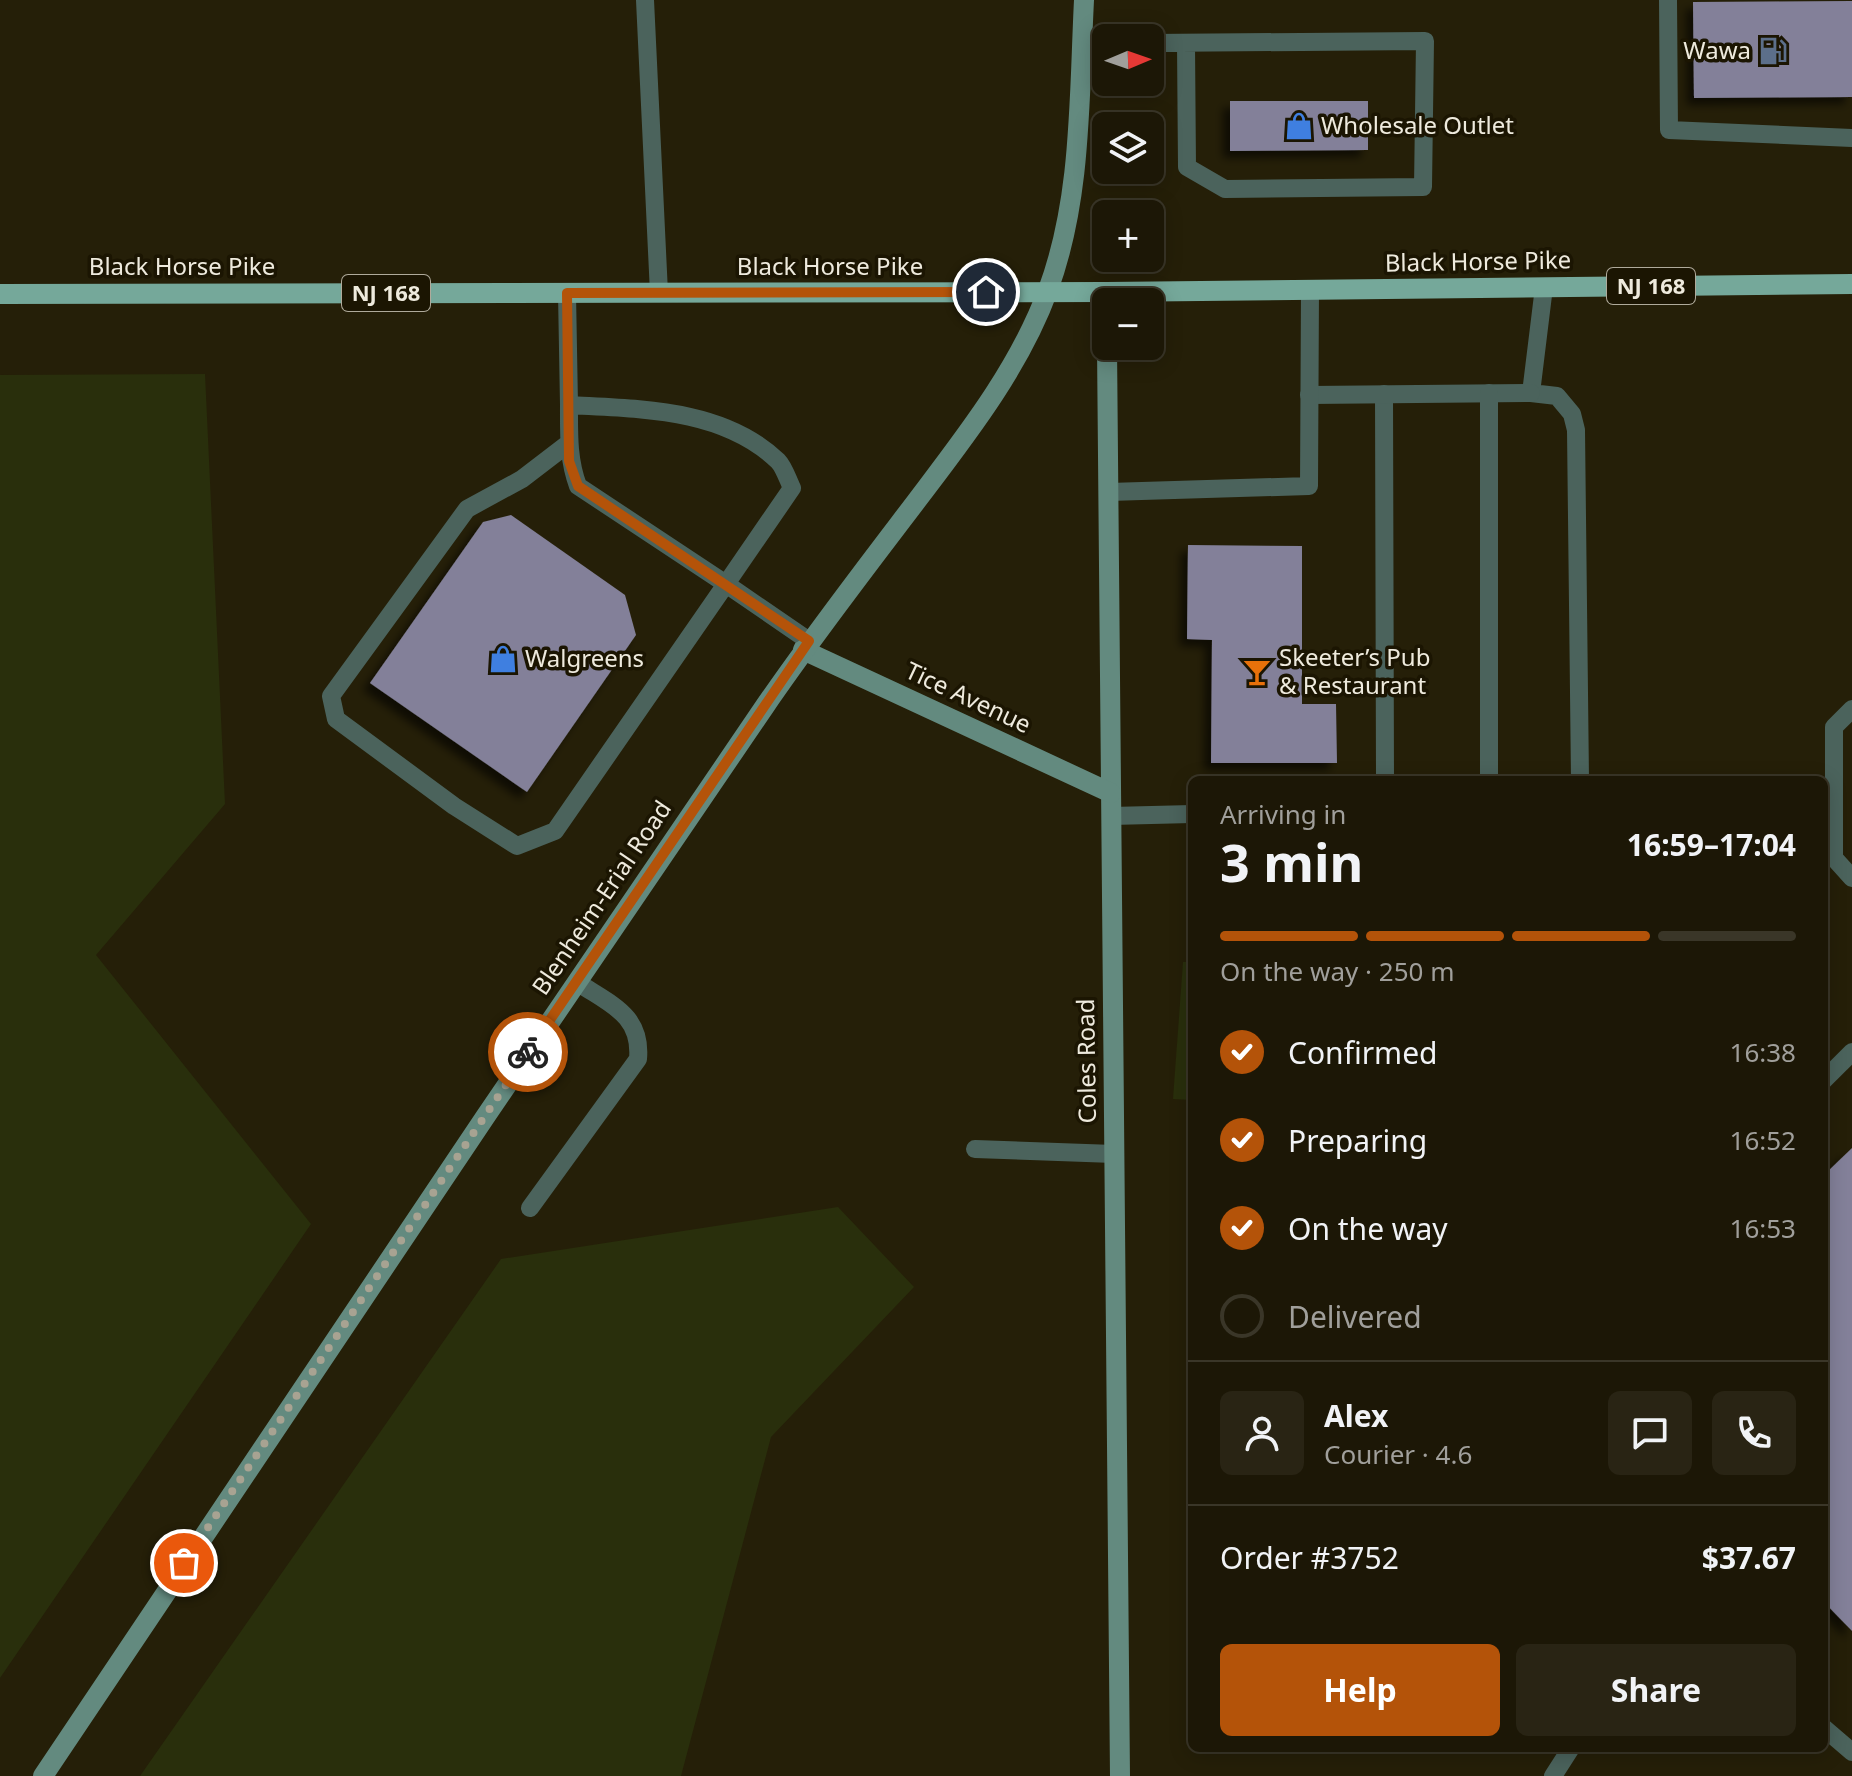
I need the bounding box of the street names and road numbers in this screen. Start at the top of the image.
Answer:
street label: Black Horse Pike [1385,242,1571,279]
street label: Black Horse Pike [89,249,275,282]
street label: Black Horse Pike [737,249,923,282]
road number: NJ 168 [1607,268,1695,304]
road number: NJ 168 [342,275,430,311]
street label: Tice Avenue [900,653,1037,740]
street label: Blenheim-Erial Road [523,793,678,1001]
street label: Coles Road [1068,998,1103,1124]

